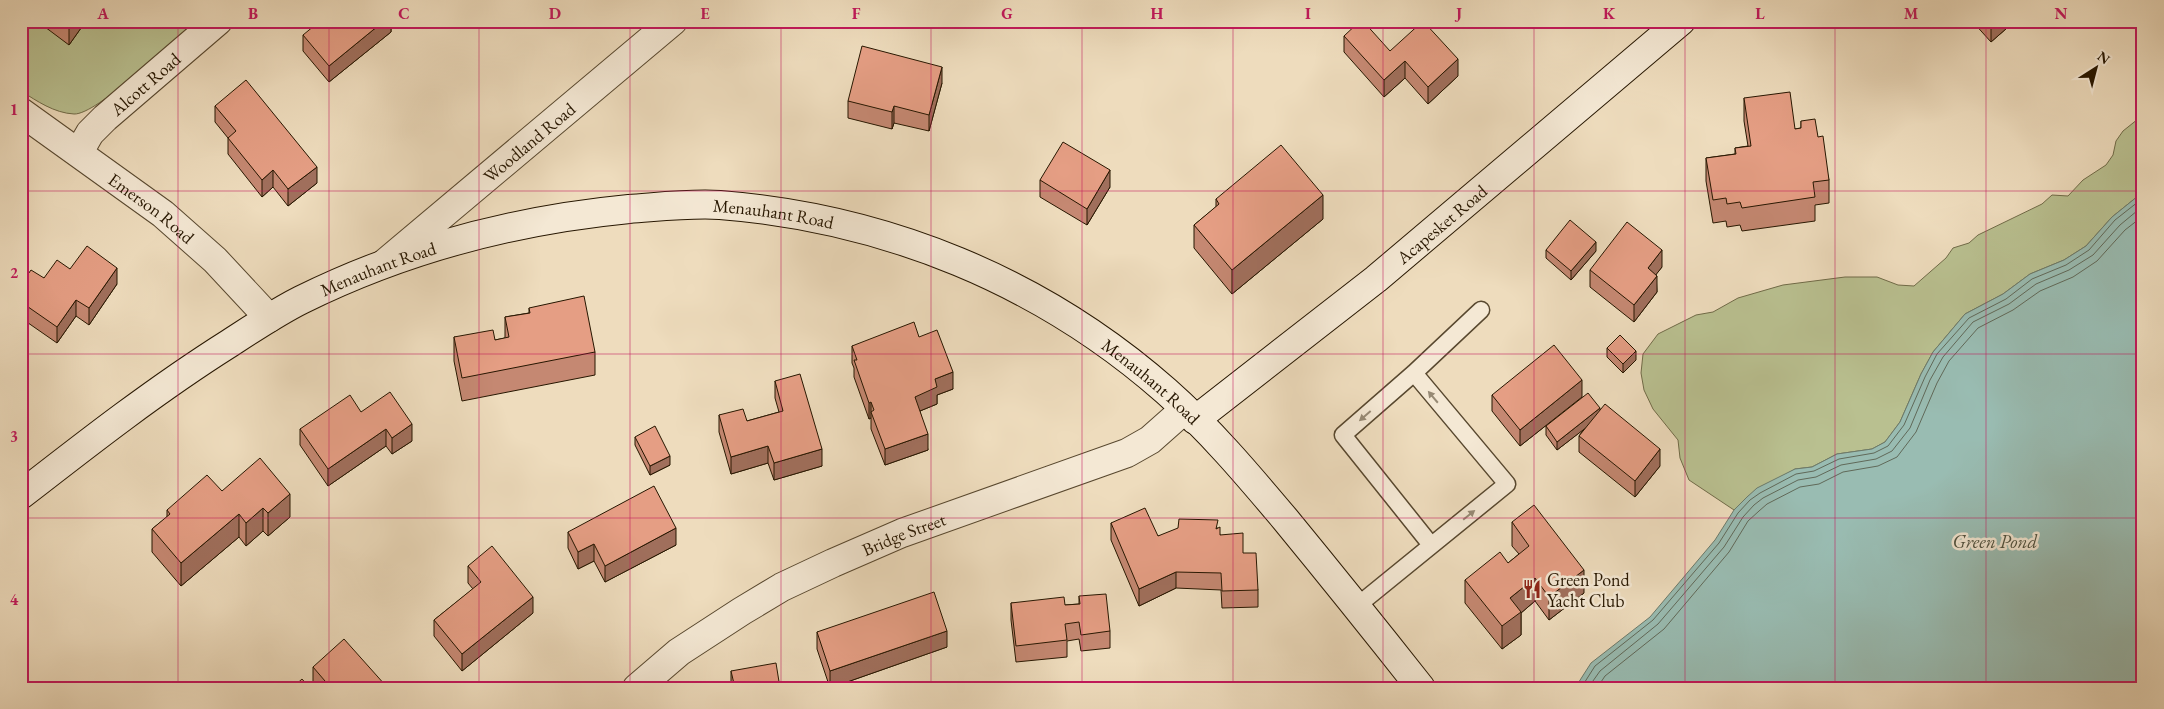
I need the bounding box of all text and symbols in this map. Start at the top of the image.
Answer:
text: A [96,3,109,24]
text: B [248,3,258,24]
text: C [398,3,410,24]
text: D [549,3,561,24]
text: E [700,3,710,24]
text: F [852,3,861,24]
text: G [1001,3,1013,24]
text: H [1151,3,1164,24]
text: I [1305,3,1311,24]
text: J [1454,3,1462,24]
text: K [1603,3,1616,24]
text: L [1755,3,1765,24]
text: M [1904,3,1919,24]
text: N [2055,3,2068,24]
north arrow [2072,42,2122,92]
street label: Alcott Road [104,46,186,121]
text: N [2094,47,2114,68]
street label: Woodland Road [478,96,580,187]
text: 1 [10,99,18,120]
street label: Emerson Road [104,167,200,249]
street label: Acapesket Road [1391,178,1492,269]
street label: Menauhant Road [712,193,837,234]
street label: Menauhant Road [316,236,439,301]
text: 2 [10,262,19,283]
street label: Menauhant Road [1098,333,1206,430]
one-way arrow [1428,391,1439,404]
one-way arrow [1360,410,1372,422]
text: 3 [10,426,18,447]
street label: Bridge Street [858,507,949,561]
one-way arrow [1462,509,1475,520]
water label: Green Pond [1953,529,2038,554]
place label: Green Pond Yacht Club [1547,568,1631,612]
restaurant icon: Green Pond Yacht Club [1521,578,1543,600]
text: 4 [10,589,19,610]

